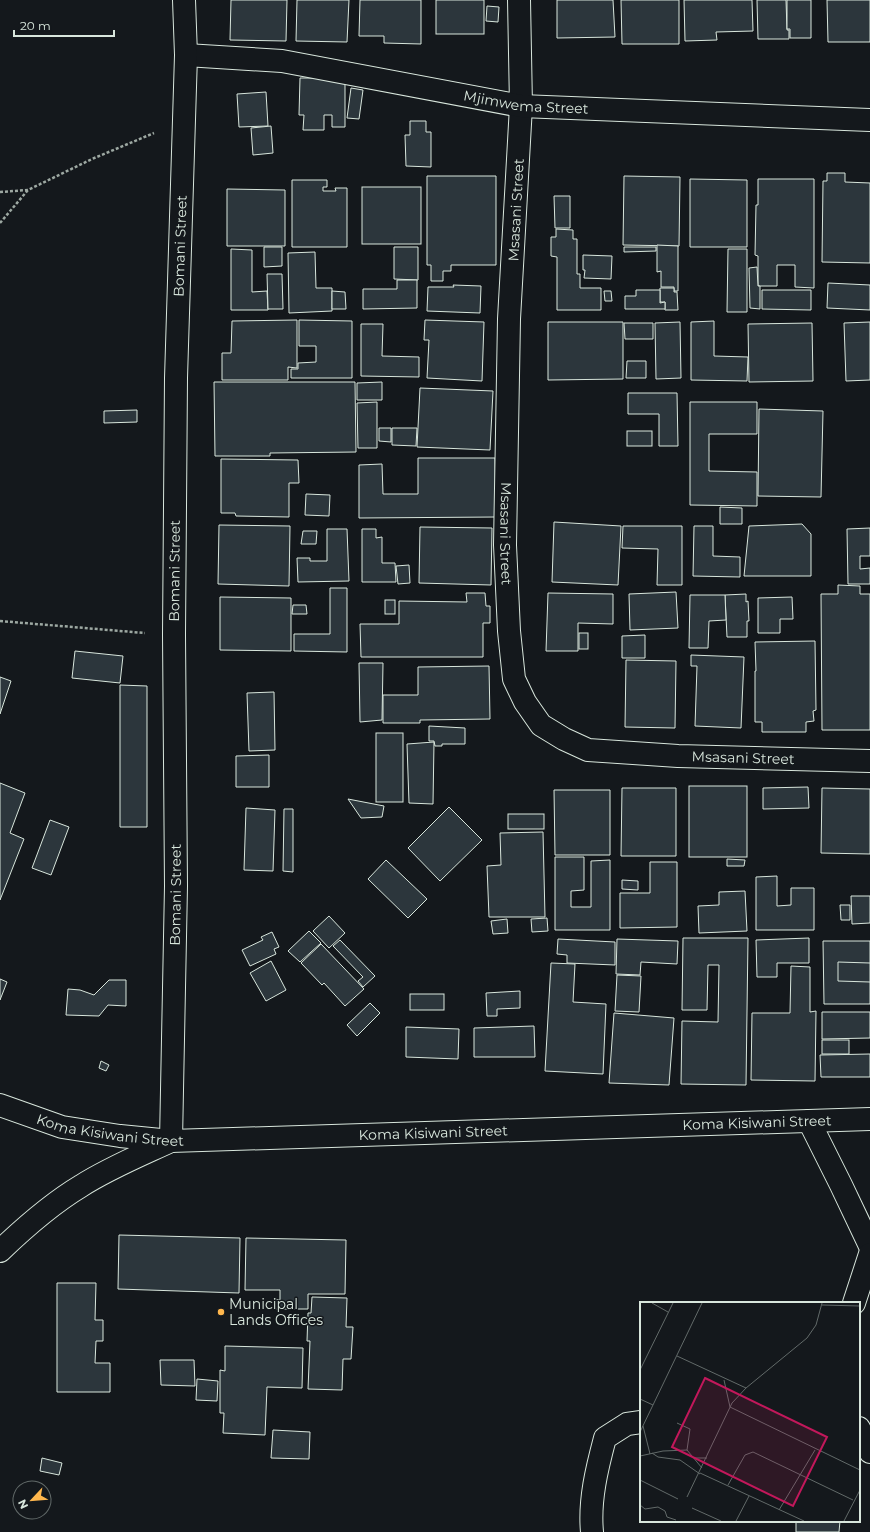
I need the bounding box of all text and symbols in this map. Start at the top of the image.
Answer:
scale bar [14,12,114,38]
text: 20 m [20,18,51,33]
street label: Mjimwema Street [462,86,589,118]
street label: Msasani Street [504,158,528,262]
street label: Bomani Street [170,194,191,297]
street label: Msasani Street [496,482,516,586]
street label: Bomani Street [165,520,184,622]
street label: Msasani Street [692,747,795,768]
street label: Bomani Street [166,844,185,946]
street label: Koma Kisiwani Street [34,1110,184,1150]
street label: Koma Kisiwani Street [682,1111,832,1134]
street label: Koma Kisiwani Street [358,1121,508,1144]
place label: Municipal Lands Offices [229,1295,323,1329]
inset map [640,1302,860,1522]
marker: Municipal Lands Offices [216,1307,226,1317]
north arrow [12,1480,52,1520]
text: N [15,1497,31,1511]

